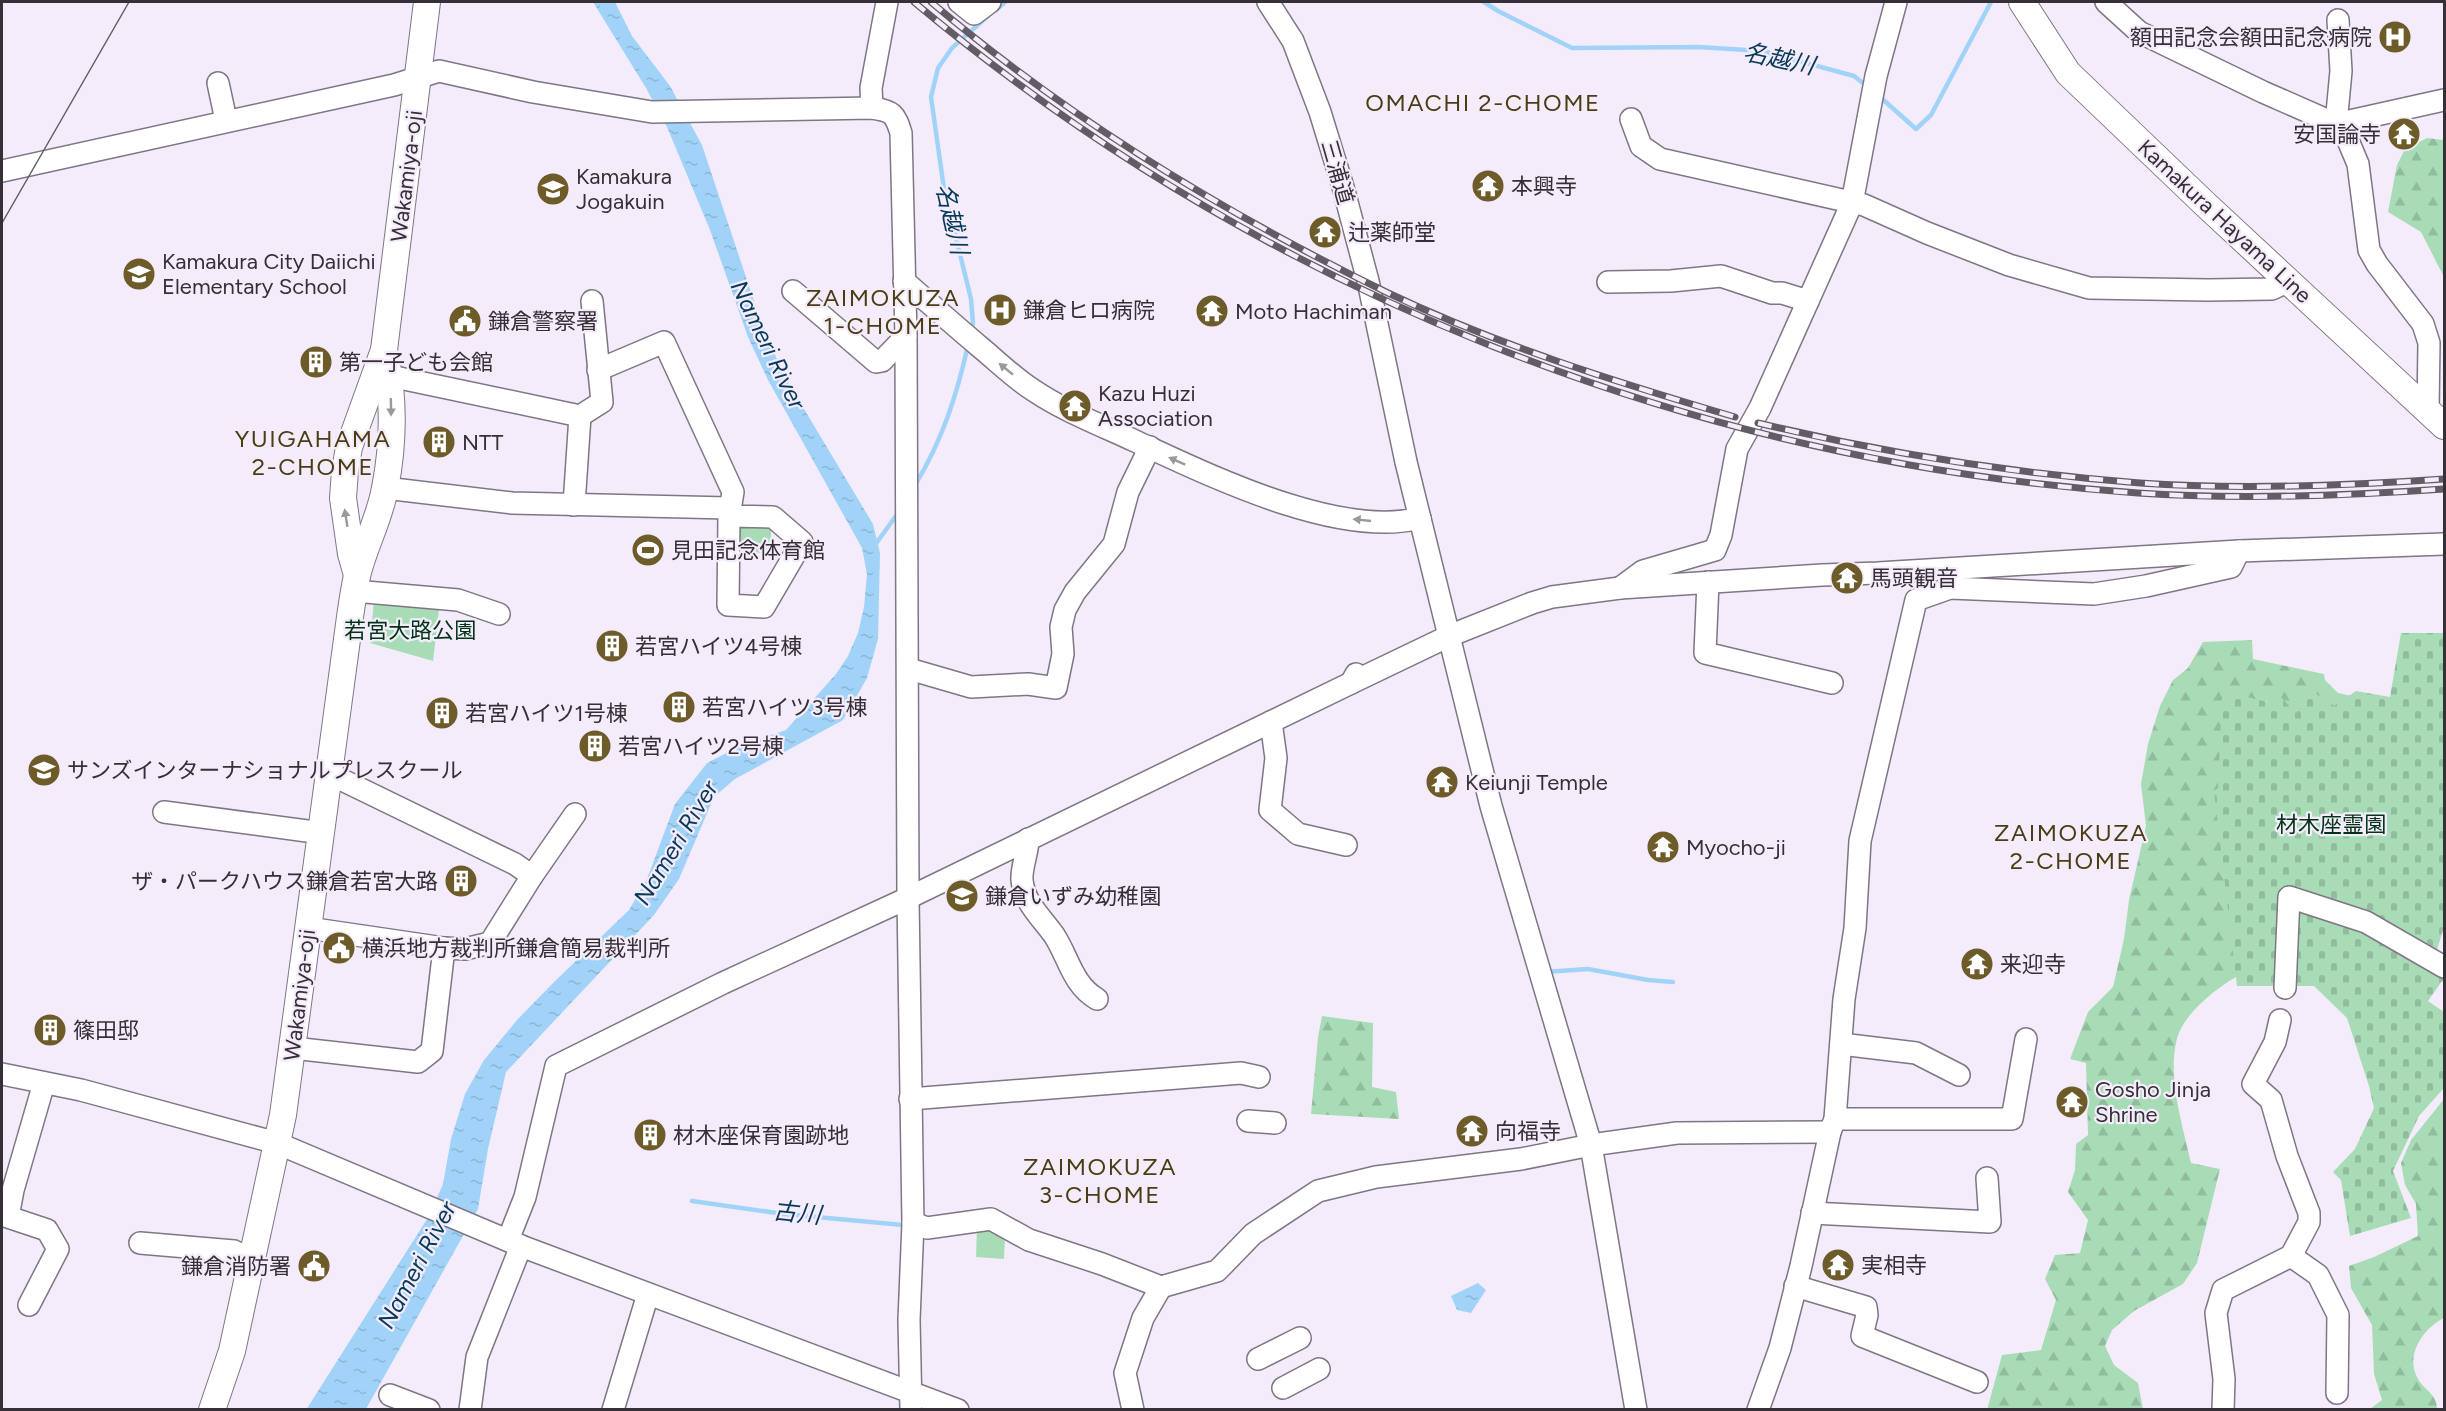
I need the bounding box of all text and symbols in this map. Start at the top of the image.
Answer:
hospital icon: 額田記念会額田記念病院 [2377,19,2413,55]
place label: 額田記念会額田記念病院 [2130,24,2372,51]
water label: 名越川 [1741,37,1820,81]
district label: OMACHI 2-CHOME [1365,88,1601,117]
street label: Wakamiya-oji [385,109,428,243]
temple icon: 安国論寺 [2386,116,2422,152]
place label: 安国論寺 [2293,121,2381,148]
street label: Kamakura Hayama Line [2132,134,2317,309]
street label: 三浦道 [1315,137,1360,208]
place label: Kamakura Jogakuin [576,163,672,215]
temple icon: 本興寺 [1470,168,1506,204]
school or university icon: Kamakura Jogakuin [535,171,571,207]
place label: 本興寺 [1511,173,1577,200]
water label: 名越川 [930,181,975,260]
temple icon: 辻薬師堂 [1307,214,1343,250]
place label: 辻薬師堂 [1348,219,1436,246]
place label: Kamakura City Daiichi Elementary School [162,248,376,300]
school or university icon: Kamakura City Daiichi Elementary School [121,256,157,292]
water label: Nameri River [725,276,813,415]
district label: ZAIMOKUZA 1-CHOME [806,283,960,340]
hospital icon: 鎌倉ヒロ病院 [982,292,1018,328]
temple icon: Moto Hachiman [1194,293,1230,329]
place label: 鎌倉ヒロ病院 [1023,297,1155,324]
place label: Moto Hachiman [1235,298,1392,325]
public building icon: 鎌倉警察署 [447,303,483,339]
place label: 鎌倉警察署 [488,308,598,335]
building icon: 第一子ども会館 [298,344,334,380]
place label: 第一子ども会館 [339,349,493,376]
one-way arrow [999,363,1014,376]
place label: Kazu Huzi Association [1098,380,1213,432]
temple icon: Kazu Huzi Association [1057,388,1093,424]
one-way arrow [386,398,396,417]
district label: YUIGAHAMA 2-CHOME [235,424,391,481]
building icon: NTT [421,424,457,460]
place label: NTT [462,429,503,456]
one-way arrow [1168,456,1186,466]
one-way arrow [341,508,350,527]
one-way arrow [1353,515,1372,525]
sports icon: 見田記念体育館 [630,532,666,568]
place label: 見田記念体育館 [671,537,825,564]
temple icon: 馬頭観音 [1829,560,1865,596]
place label: 馬頭観音 [1870,565,1958,592]
park label: 若宮大路公園 [344,617,476,644]
building icon: 若宮ハイツ4号棟 [594,628,630,664]
place label: 若宮ハイツ4号棟 [635,633,802,660]
building icon: 若宮ハイツ3号棟 [661,689,697,725]
place label: 若宮ハイツ3号棟 [702,694,868,721]
building icon: 若宮ハイツ1号棟 [424,695,460,731]
place label: 若宮ハイツ1号棟 [465,700,628,727]
building icon: 若宮ハイツ2号棟 [577,728,613,764]
place label: 若宮ハイツ2号棟 [618,733,784,760]
school or university icon: サンズインターナショナルプレスクール [26,752,62,788]
place label: サンズインターナショナルプレスクール [67,757,463,784]
temple icon: Keiunji Temple [1424,764,1460,800]
place label: Keiunji Temple [1465,769,1608,796]
water label: Nameri River [627,775,724,910]
park label: 材木座霊園 [2276,811,2386,838]
district label: ZAIMOKUZA 2-CHOME [1994,818,2148,875]
temple icon: Myocho-ji [1645,829,1681,865]
place label: Myocho-ji [1686,834,1786,861]
building icon: ザ・パークハウス鎌倉若宮大路 [443,863,479,899]
place label: ザ・パークハウス鎌倉若宮大路 [131,868,438,895]
school or university icon: 鎌倉いずみ幼稚園 [944,878,980,914]
place label: 鎌倉いずみ幼稚園 [985,883,1161,910]
street label: Wakamiya-oji [278,928,321,1062]
public building icon: 横浜地方裁判所鎌倉簡易裁判所 [321,930,357,966]
place label: 横浜地方裁判所鎌倉簡易裁判所 [362,935,670,962]
temple icon: 来迎寺 [1959,946,1995,982]
place label: 来迎寺 [2000,951,2066,978]
building icon: 篠田邸 [32,1012,68,1048]
place label: 篠田邸 [73,1017,139,1044]
place label: Gosho Jinja Shrine [2095,1076,2211,1128]
temple icon: Gosho Jinja Shrine [2054,1084,2090,1120]
temple icon: 向福寺 [1454,1113,1490,1149]
building icon: 材木座保育園跡地 [632,1117,668,1153]
place label: 向福寺 [1495,1118,1561,1145]
place label: 材木座保育園跡地 [673,1122,849,1149]
district label: ZAIMOKUZA 3-CHOME [1023,1152,1177,1209]
water label: Nameri River [371,1195,463,1333]
water label: 古川 [772,1196,825,1230]
temple icon: 実相寺 [1820,1247,1856,1283]
public building icon: 鎌倉消防署 [296,1248,332,1284]
place label: 実相寺 [1861,1252,1927,1279]
place label: 鎌倉消防署 [181,1253,291,1280]

